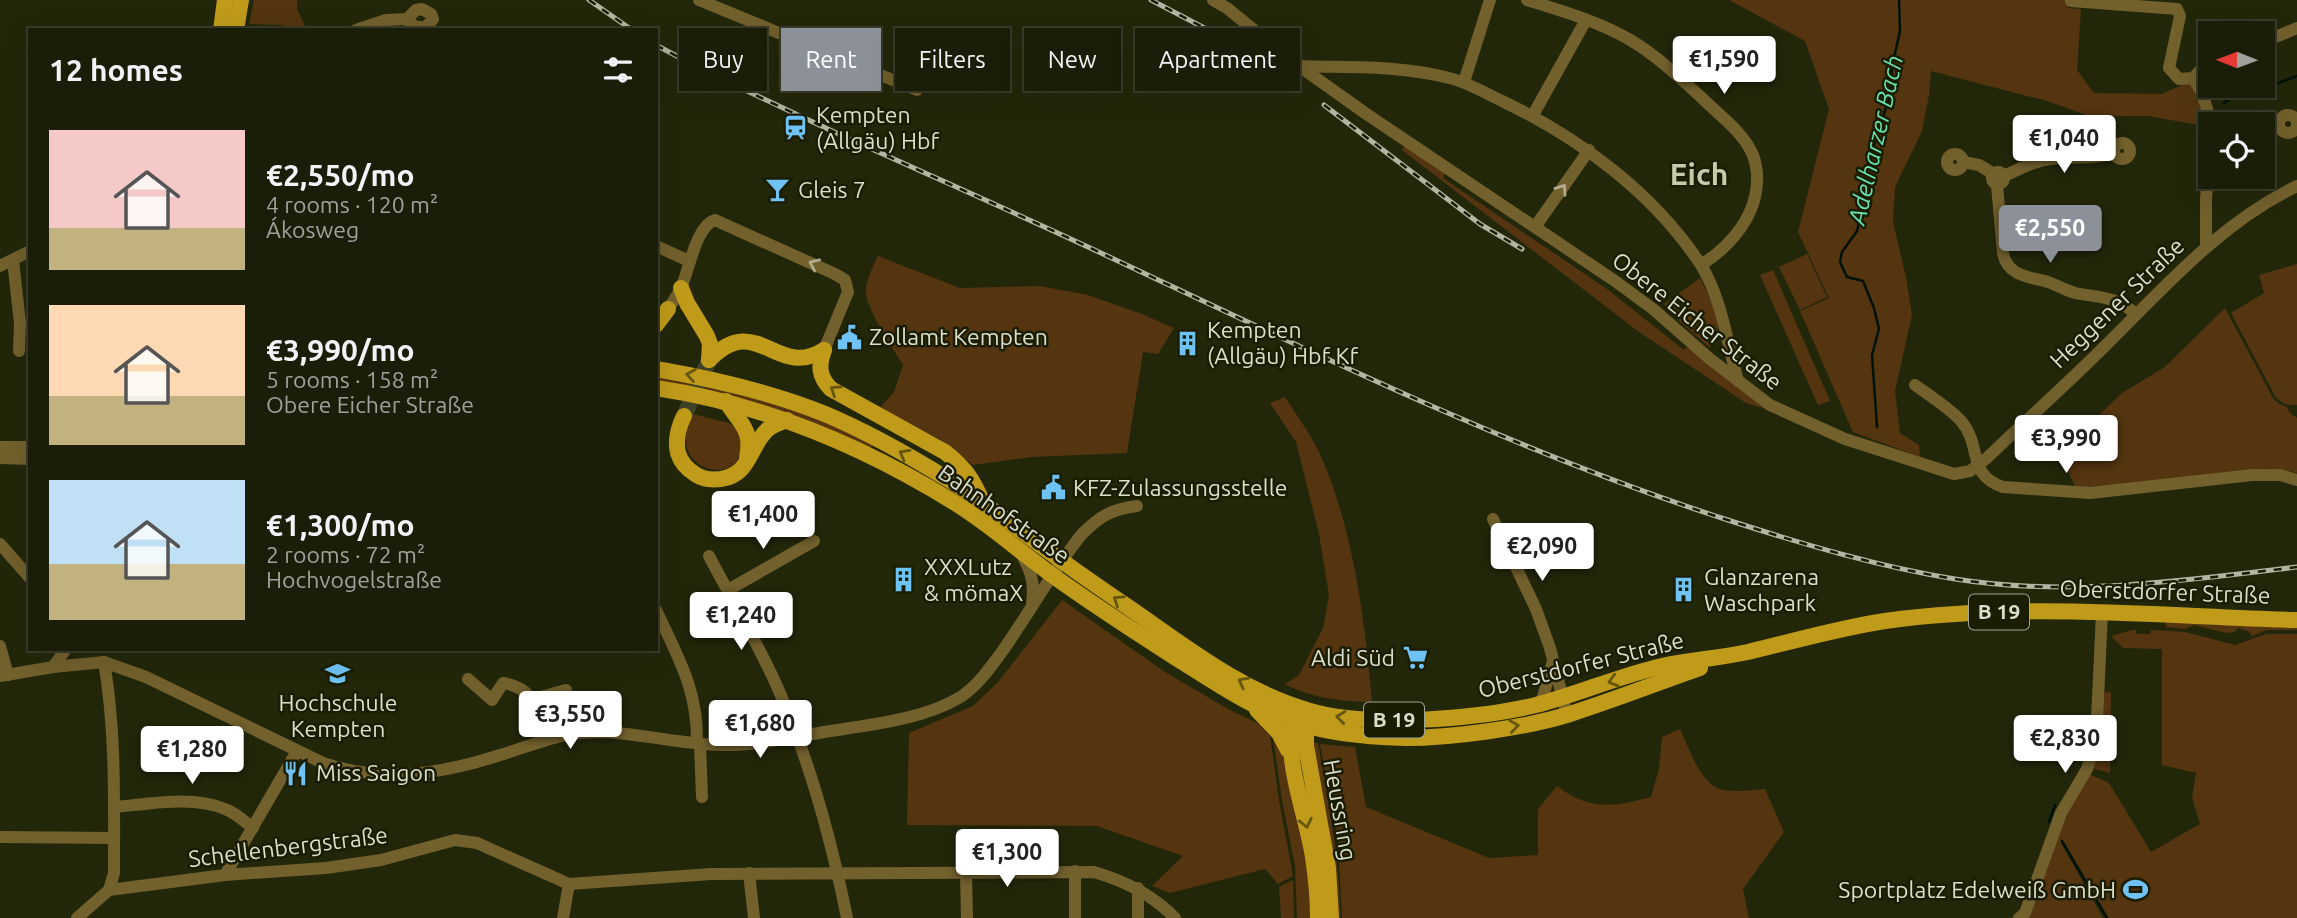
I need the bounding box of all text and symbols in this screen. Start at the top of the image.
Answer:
north arrow [2198,21,2275,98]
map controls [2198,21,2275,189]
chip: Buy [679,28,767,91]
chip: Rent [781,28,881,91]
chip: Filters [895,28,1010,91]
chip: New [1024,28,1121,91]
chip: Apartment [1135,28,1300,91]
pin: €1,590 [1667,36,1781,96]
text: €1,590 [1689,46,1759,71]
icon: filters [599,51,637,89]
text: 12 homes [49,53,183,87]
water label: Adelharzer Bach [1843,53,1908,228]
place label: Kempten (Allgäu) Hbf [816,102,939,154]
button: locate [2198,112,2275,189]
station icon: Kempten (Allgäu) Hbf [782,114,810,142]
pin: €1,040 [2007,116,2121,175]
text: €1,040 [2029,125,2099,150]
district label: Eich [1670,157,1728,191]
icon: home [105,158,189,242]
text: €2,550/mo [266,158,415,192]
bar icon: Gleis 7 [764,176,792,204]
place label: Gleis 7 [798,177,866,202]
one-way arrow [1554,183,1567,196]
text: 4 rooms · 120 m² [266,192,438,217]
pin: €2,550 [1993,205,2107,265]
text: €2,550 [2015,215,2085,240]
text: Ákosweg [266,217,359,242]
street label: Heggener Straße [2045,233,2189,373]
street label: Obere Eicher Straße [1608,247,1787,394]
one-way arrow [809,258,822,272]
place label: Kempten (Allgäu) Hbf Kf [1207,317,1358,369]
public building icon: Zollamt Kempten [835,323,863,351]
place label: Zollamt Kempten [869,324,1048,349]
building icon: Kempten (Allgäu) Hbf Kf [1173,329,1201,357]
icon: home [105,333,189,417]
text: €3,990/mo [266,333,415,367]
text: 5 rooms · 158 m² [266,367,438,392]
one-way arrow [686,368,697,383]
one-way arrow [830,386,843,398]
text: Obere Eicher Straße [266,392,474,417]
pin: €3,990 [2009,416,2123,475]
text: €3,990 [2031,425,2101,450]
one-way arrow [898,449,911,462]
street label: Bahnhofstraße [934,459,1075,568]
public building icon: KFZ-Zulassungsstelle [1039,474,1067,502]
place label: KFZ-Zulassungsstelle [1073,475,1287,500]
pin: €1,400 [706,491,820,551]
text: €1,400 [728,501,798,526]
icon: home [105,508,189,592]
text: €1,300/mo [266,508,415,542]
pin: €2,090 [1485,524,1599,583]
text: €2,090 [1507,533,1577,558]
text: 2 rooms · 72 m² [266,542,425,567]
place label: XXXLutz & mömaX [924,554,1023,605]
place label: Glanzarena Waschpark [1704,564,1819,615]
building icon: XXXLutz & mömaX [890,566,918,594]
text: Hochvogelstraße [266,567,442,592]
street label: Oberstdorfer Straße [2059,575,2271,608]
building icon: Glanzarena Waschpark [1670,576,1698,604]
pin: €1,240 [684,592,798,652]
road number: B 19 [1969,594,2029,630]
one-way arrow [1113,596,1126,608]
text: €1,240 [706,602,776,627]
street label: Oberstdorfer Straße [1476,627,1686,702]
supermarket icon: Aldi Süd [1401,644,1429,672]
place label: Aldi Süd [1311,645,1395,670]
school or university icon: Hochschule Kempten [324,659,352,687]
one-way arrow [1607,672,1619,687]
one-way arrow [1238,677,1251,691]
place label: Hochschule Kempten [279,690,397,741]
pin: €3,550 [513,692,627,751]
pin: €1,680 [703,700,817,760]
text: €3,550 [535,701,605,726]
road number: B 19 [1364,702,1424,738]
text: €1,680 [725,710,795,735]
one-way arrow [1336,710,1347,725]
pin: €2,830 [2008,716,2122,775]
one-way arrow [1508,719,1520,734]
text: €2,830 [2030,725,2100,750]
pin: €1,280 [135,726,249,786]
text: €1,280 [157,736,227,761]
street label: Heussring [1319,757,1362,863]
restaurant icon: Miss Saigon [282,759,310,787]
place label: Miss Saigon [316,760,436,785]
one-way arrow [1298,817,1312,829]
street label: Schellenbergstraße [187,822,389,871]
pin: €1,300 [950,830,1064,889]
text: €1,300 [972,839,1042,864]
sports icon: Sportplatz Edelweiß GmbH [2122,876,2150,904]
place label: Sportplatz Edelweiß GmbH [1838,877,2116,902]

